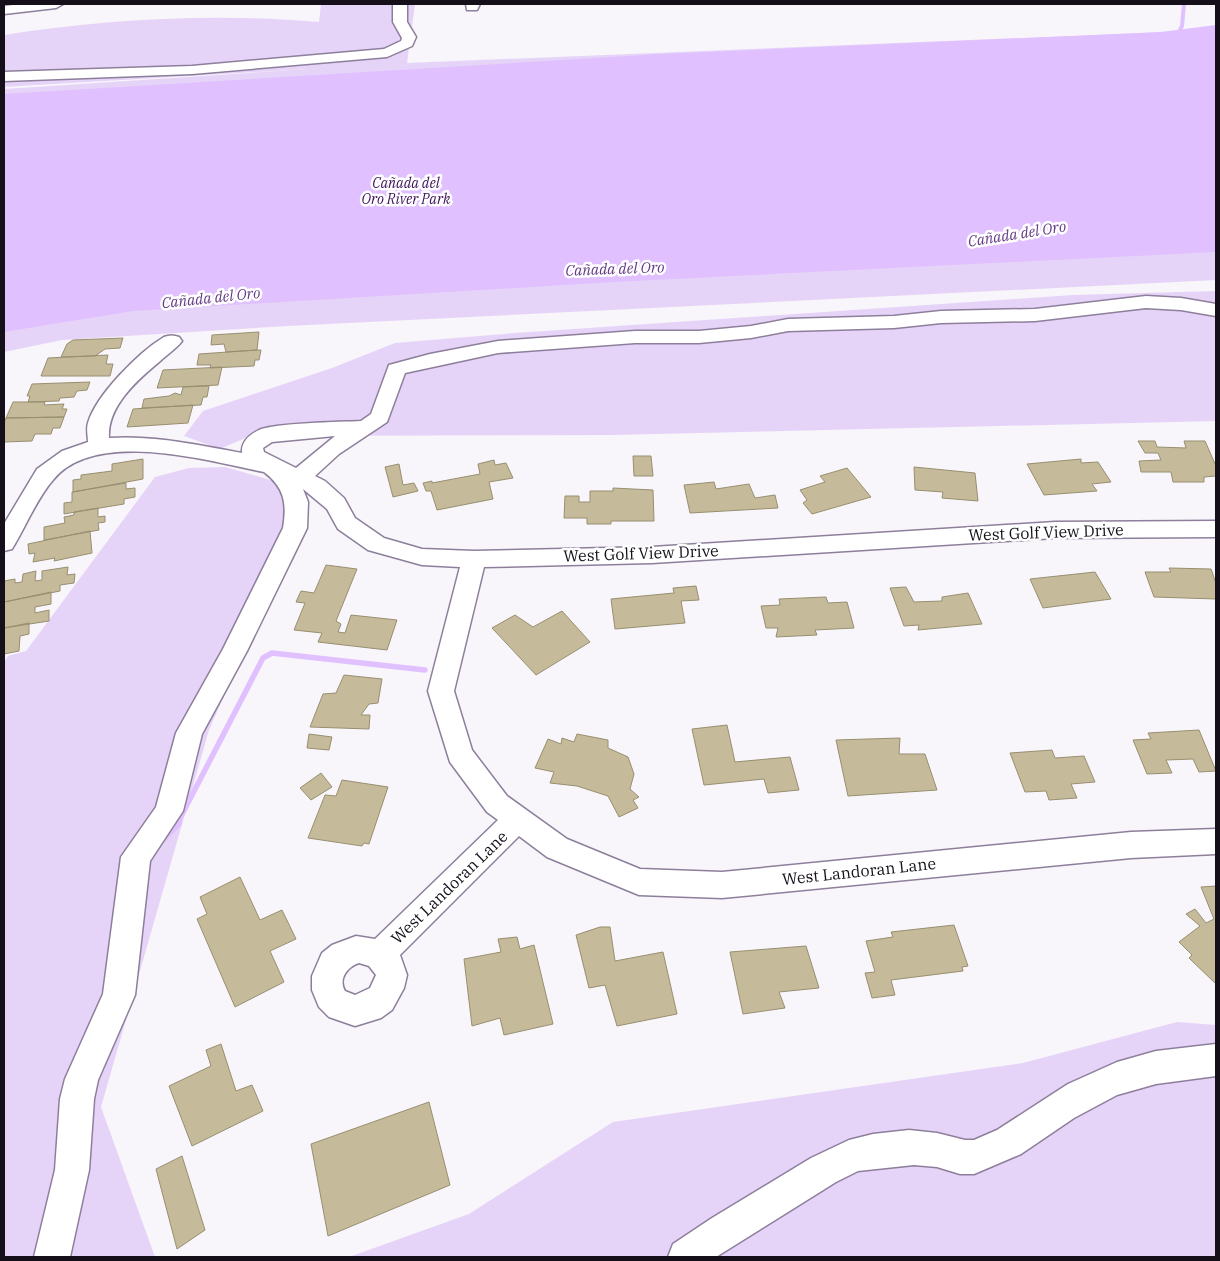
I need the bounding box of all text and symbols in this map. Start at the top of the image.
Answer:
park label: Cañada del Oro River Park [361,174,451,208]
water label: Cañada del Oro [966,216,1067,251]
water label: Cañada del Oro [565,257,665,280]
water label: Cañada del Oro [161,283,261,312]
street label: West Golf View Drive [968,519,1124,545]
street label: West Golf View Drive [563,540,719,566]
street label: West Landoran Lane [387,826,511,948]
street label: West Landoran Lane [781,853,937,889]

